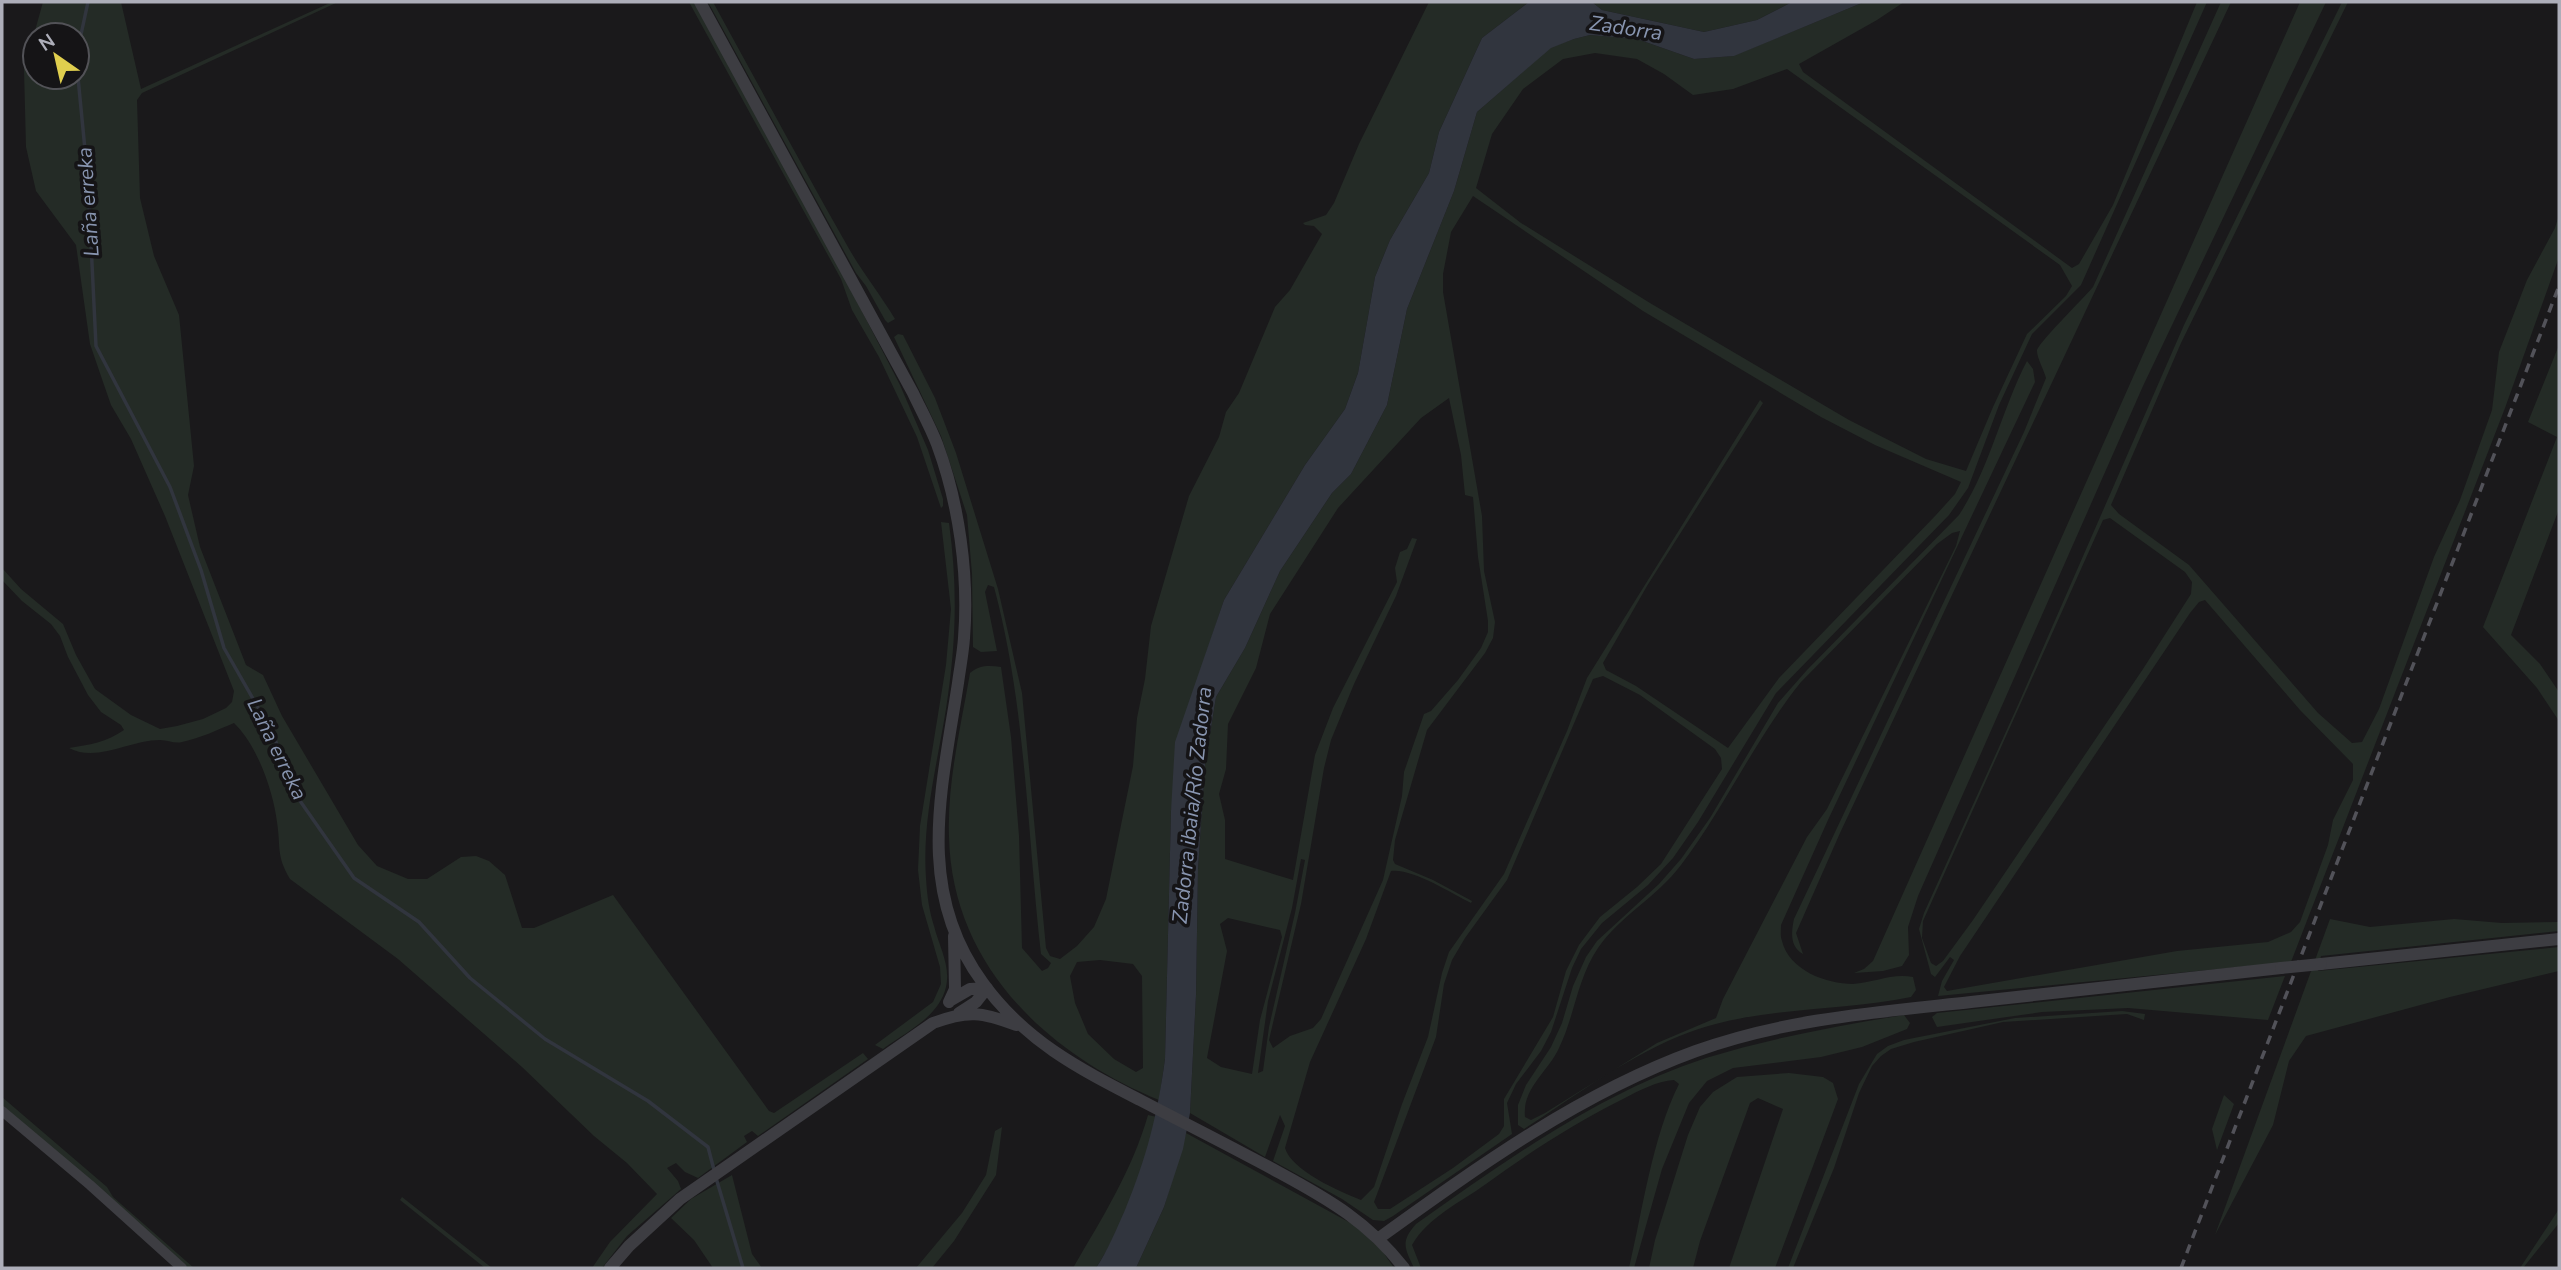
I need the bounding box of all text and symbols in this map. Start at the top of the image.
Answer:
water label: Zadorra [1588,9,1664,47]
north arrow [21,21,91,91]
text: N [34,28,60,57]
water label: Laña erreka [70,146,106,258]
water label: Zadorra ibaia/Río Zadorra [1166,685,1218,925]
water label: Laña erreka [240,694,314,804]

